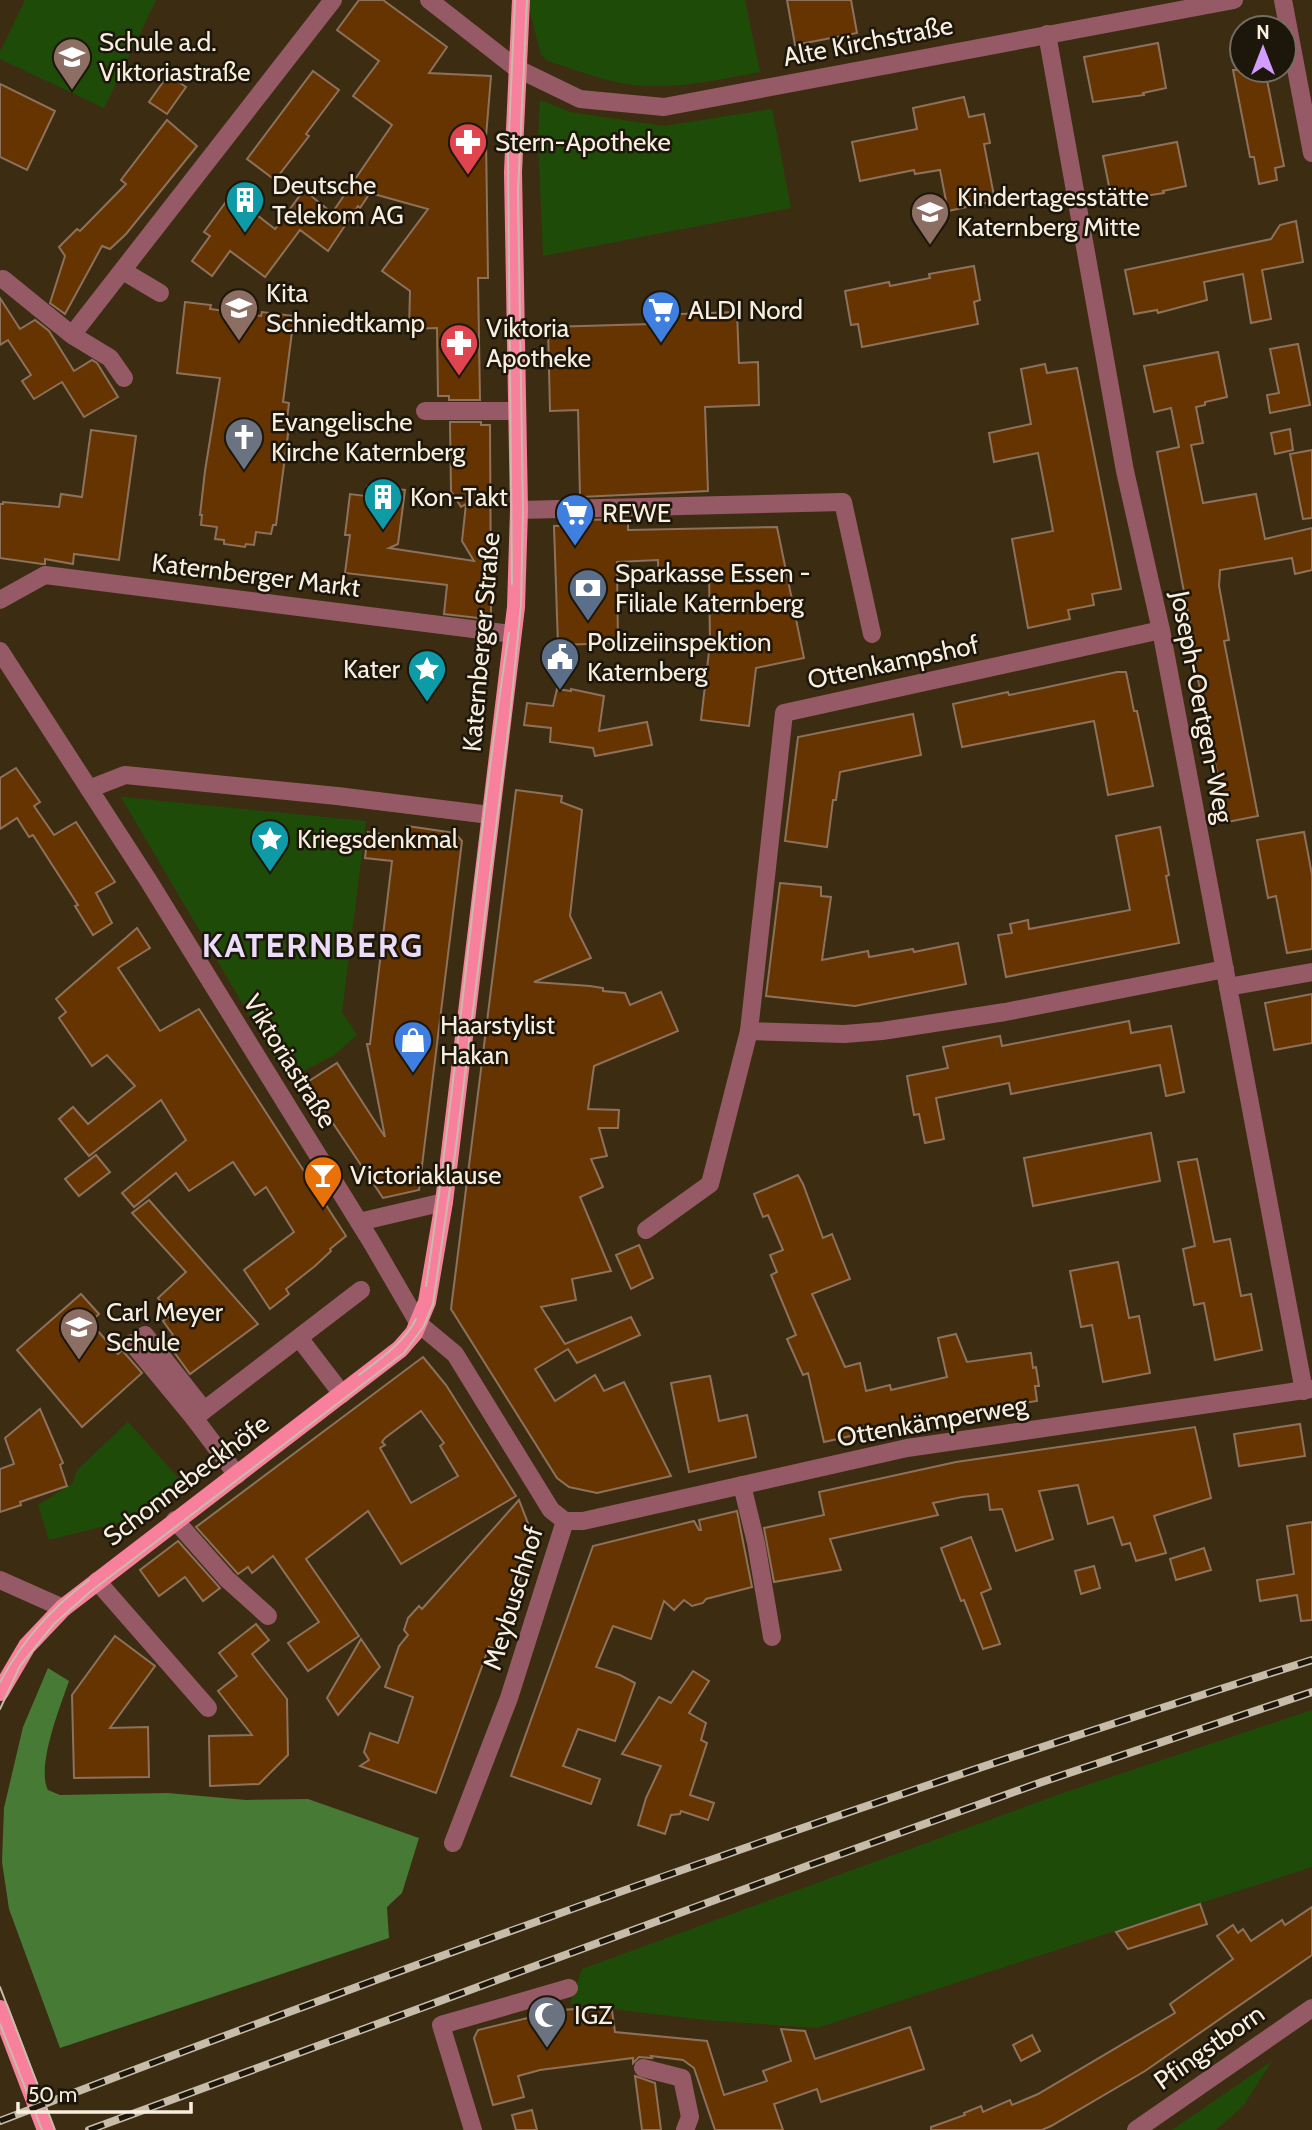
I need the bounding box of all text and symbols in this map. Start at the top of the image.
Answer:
street label: Alte Kirchstraße [780,9,956,73]
north arrow [1228,14,1298,84]
text: N [1256,21,1270,44]
place label: Schule a.d. Viktoriastraße [99,26,251,88]
school or university icon: Schule a.d. Viktoriastraße [51,36,93,91]
pharmacy icon: Stern-Apotheke [447,121,489,176]
place label: Stern-Apotheke [495,126,671,158]
place label: Deutsche Telekom AG [272,169,404,231]
building icon: Deutsche Telekom AG [224,179,266,234]
place label: Kindertagesstätte Katernberg Mitte [957,181,1149,243]
school or university icon: Kindertagesstätte Katernberg Mitte [909,191,951,246]
place label: Kita Schniedtkamp [266,277,425,339]
school or university icon: Kita Schniedtkamp [218,287,260,342]
supermarket icon: ALDI Nord [640,289,682,344]
place label: ALDI Nord [688,294,803,326]
place label: Viktoria Apotheke [486,312,591,374]
pharmacy icon: Viktoria Apotheke [438,322,480,377]
place label: Evangelische Kirche Katernberg [271,406,466,468]
church icon: Evangelische Kirche Katernberg [223,416,265,471]
building icon: Kon-Takt [362,476,404,531]
place label: Kon-Takt [410,481,508,513]
supermarket icon: REWE [554,492,596,547]
place label: REWE [602,497,671,529]
street label: Katernberger Straße [455,531,507,753]
street label: Katernberger Markt [150,546,362,604]
place label: Sparkasse Essen - Filiale Katernberg [615,557,810,619]
bank icon: Sparkasse Essen - Filiale Katernberg [567,567,609,622]
street label: Joseph-Oertgen-Weg [1164,587,1240,827]
place label: Polizeiinspektion Katernberg [587,626,772,688]
street label: Ottenkampshof [804,628,982,696]
public building icon: Polizeiinspektion Katernberg [539,636,581,691]
place icon: Kater [406,648,448,703]
place label: Kater [343,653,401,685]
place icon: Kriegsdenkmal [249,818,291,873]
place label: Kriegsdenkmal [297,823,458,855]
district label: KATERNBERG [202,925,424,965]
street label: Viktoriastraße [236,988,344,1134]
place label: Haarstylist Hakan [440,1009,555,1071]
shop icon: Haarstylist Hakan [392,1019,434,1074]
bar icon: Victoriaklause [302,1154,344,1209]
place label: Victoriaklause [350,1159,501,1191]
place label: Carl Meyer Schule [106,1296,224,1358]
school or university icon: Carl Meyer Schule [58,1306,100,1361]
street label: Ottenkämperweg [834,1388,1031,1454]
street label: Schonnebeckhöfe [97,1407,275,1553]
street label: Meybuschhof [476,1522,550,1674]
mosque icon: IGZ [526,1994,568,2049]
street label: Pfingstborn [1148,1997,1270,2097]
place label: IGZ [574,1999,613,2031]
scale bar [18,2070,191,2114]
text: 50 m [28,2082,77,2107]

